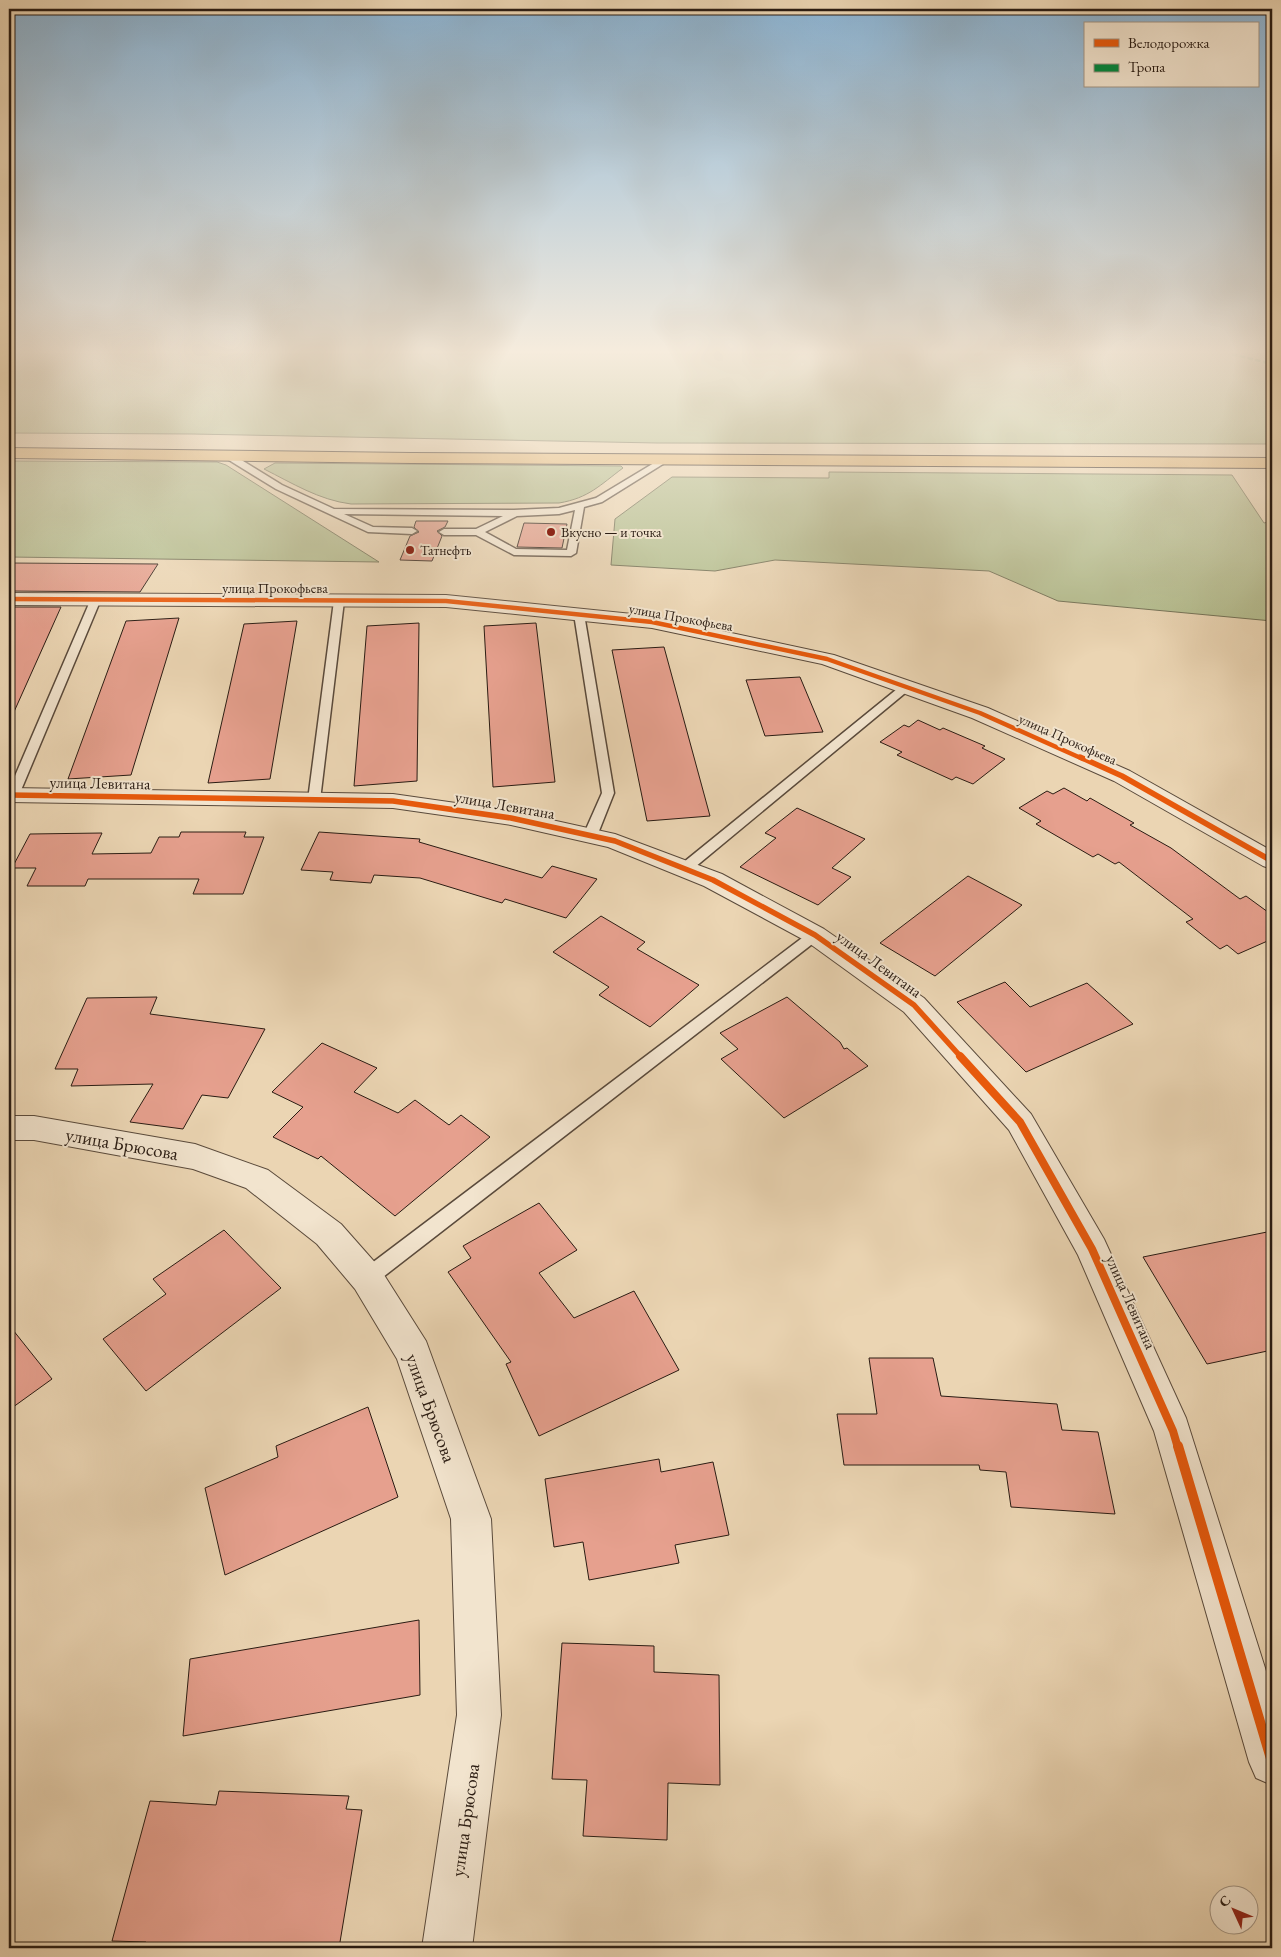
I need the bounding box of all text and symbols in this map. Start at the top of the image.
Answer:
legend [1084,22,1258,88]
text: Велодорожка [1128,33,1209,52]
text: Тропа [1128,57,1165,76]
place label: Вкусно — и точка [561,523,662,541]
marker: Вкусно — и точка [545,526,557,538]
place label: Татнефть [420,541,472,559]
marker: Татнефть [404,544,416,556]
street label: улица Прокофьева [222,579,328,597]
street label: улица Прокофьева [628,599,735,635]
street label: улица Прокофьева [1016,709,1120,769]
street label: улица Левитана [49,772,151,794]
street label: улица Левитана [453,786,557,824]
street label: улица Левитана [832,926,927,1003]
street label: улица Брюсова [64,1122,181,1166]
street label: улица Левитана [1101,1252,1161,1353]
street label: улица Брюсова [400,1350,462,1466]
street label: улица Брюсова [445,1761,485,1878]
north arrow [1208,1884,1258,1934]
text: С [1215,1891,1235,1911]

